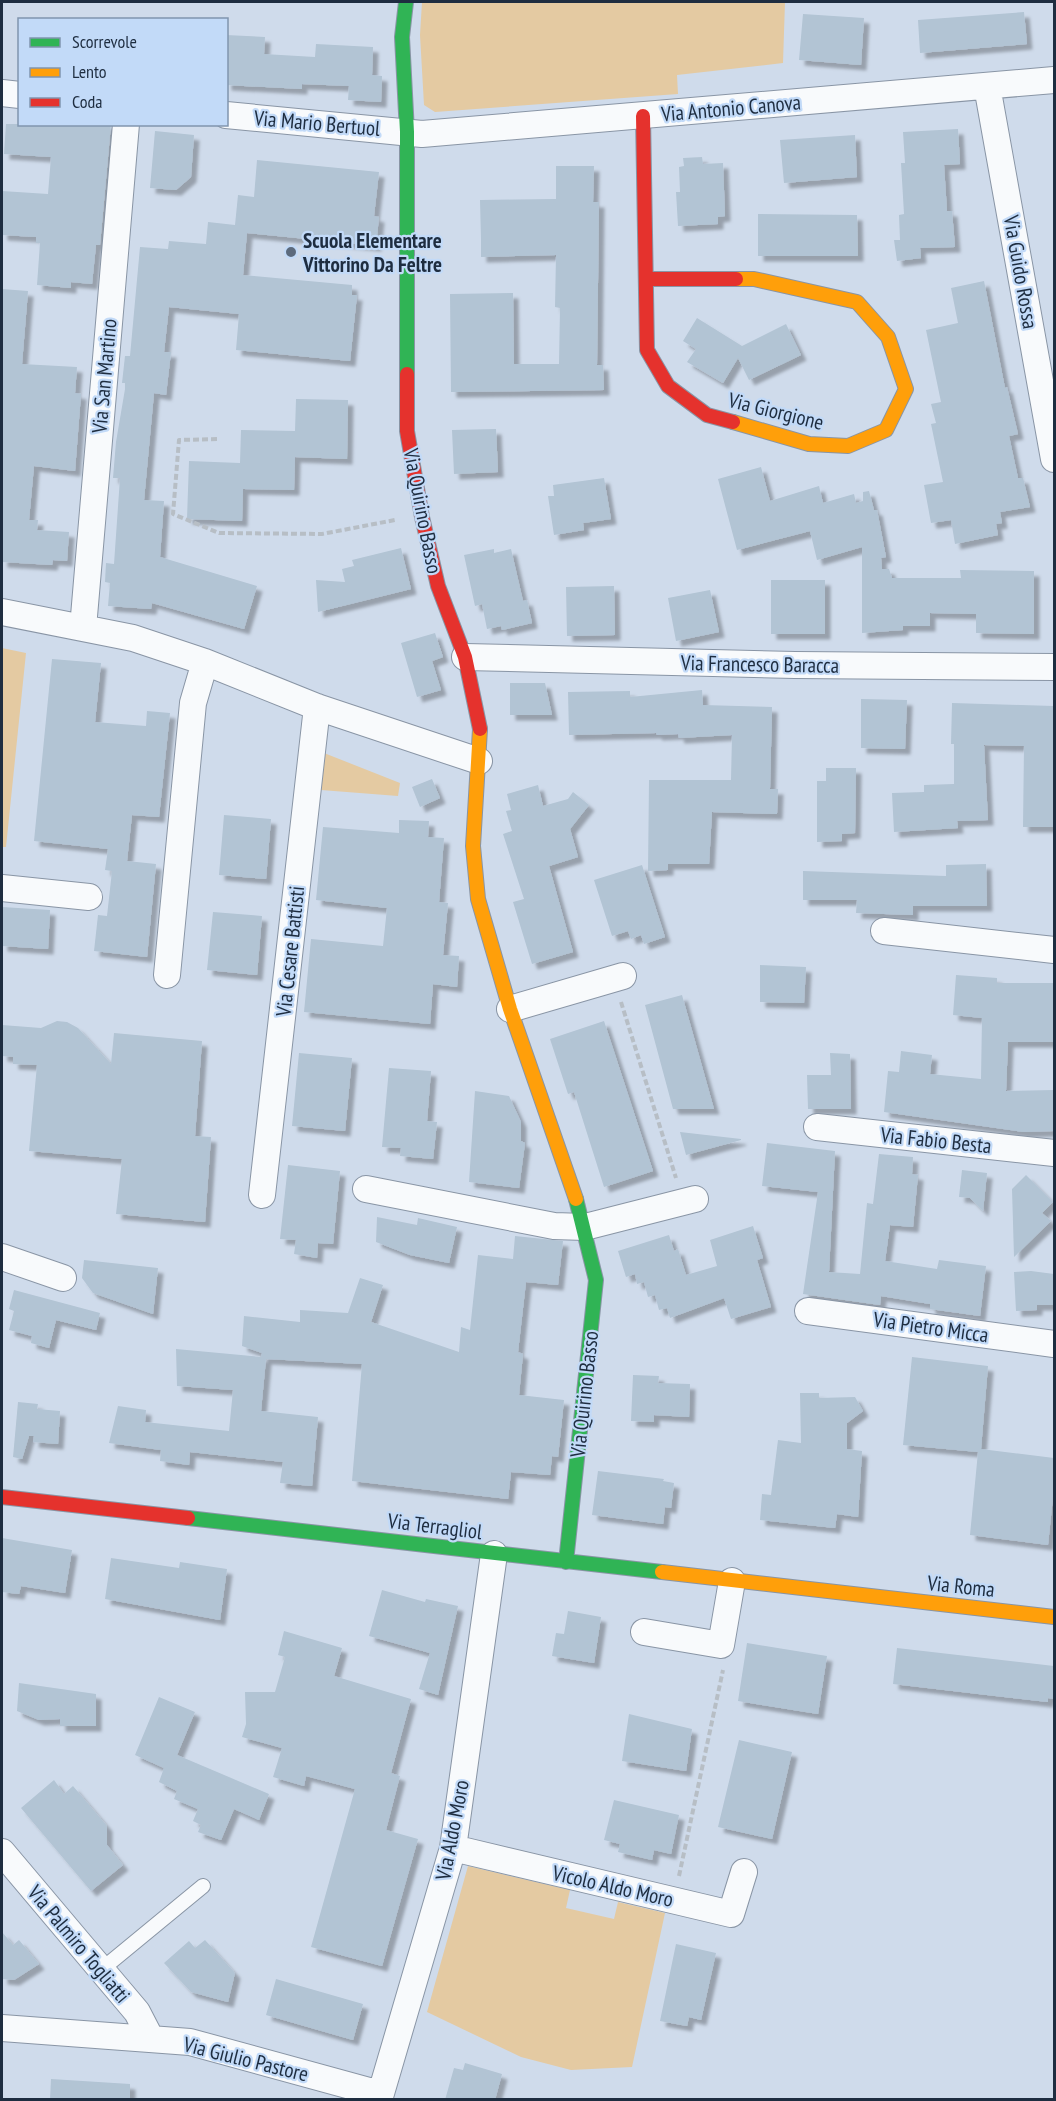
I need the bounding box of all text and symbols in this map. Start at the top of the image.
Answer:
legend [18,18,228,126]
text: Scorrevole [72,30,137,53]
text: Lento [72,60,107,83]
street label: Via Antonio Canova [659,88,802,128]
text: Coda [72,90,103,113]
street label: Via Mario Bertuol [252,104,381,142]
street label: Via Guido Rossa [998,212,1044,331]
place label: Scuola Elementare Vittorino Da Feltre [302,227,442,278]
marker: Scuola Elementare Vittorino Da Feltre [284,245,298,259]
street label: Via San Martino [85,318,122,435]
street label: Via Giorgione [724,386,827,436]
street label: Via Quirino Basso [397,445,448,576]
street label: Via Francesco Baracca [680,649,839,679]
street label: Via Cesare Battisti [270,884,310,1019]
street label: Via Fabio Besta [878,1121,993,1159]
street label: Via Pietro Micca [871,1305,990,1348]
street label: Via Quirino Basso [564,1329,604,1460]
street label: Via Terragliol [385,1507,484,1545]
street label: Via Roma [925,1569,996,1603]
street label: Via Aldo Moro [429,1778,475,1883]
street label: Vicolo Aldo Moro [549,1859,676,1913]
street label: Via Palmiro Togliatti [21,1879,136,2008]
street label: Via Giulio Pastore [180,2030,311,2088]

